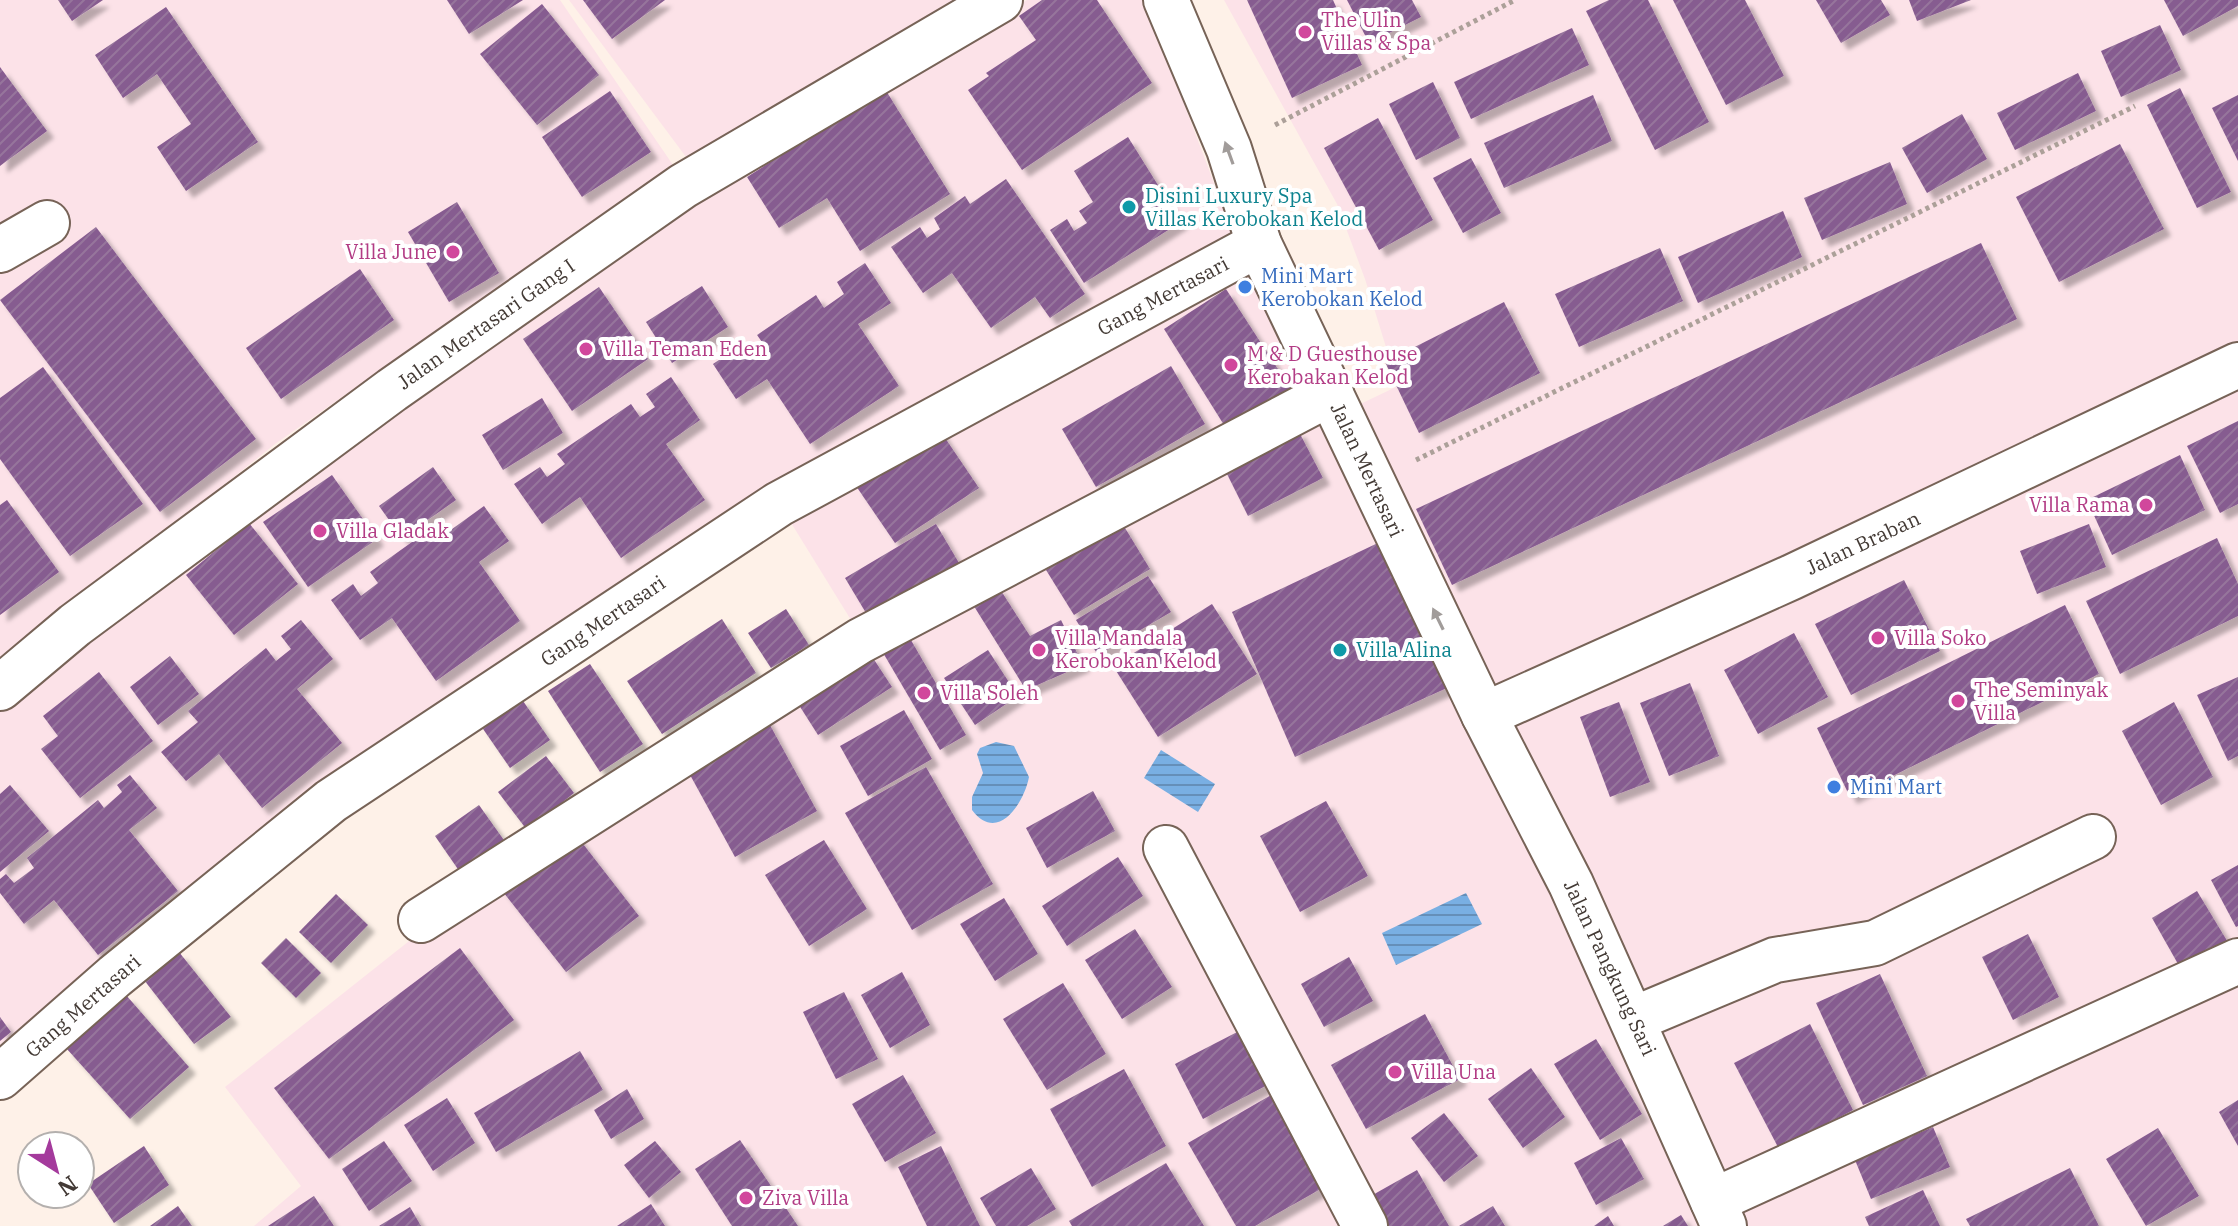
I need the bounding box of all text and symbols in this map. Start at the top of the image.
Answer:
place label: The Ulin Villas & Spa [1321,6,1431,56]
marker: The Ulin Villas & Spa [1296,23,1314,41]
one-way arrow [1223,140,1235,164]
place label: Disini Luxury Spa Villas Kerobokan Kelod [1145,182,1363,232]
marker: Disini Luxury Spa Villas Kerobokan Kelod [1120,198,1138,216]
place label: Villa June [345,238,437,265]
marker: Villa June [444,243,462,261]
street label: Gang Mertasari [1092,250,1233,341]
street label: Jalan Mertasari Gang I [392,252,580,395]
place label: Mini Mart Kerobokan Kelod [1261,262,1423,312]
marker: Mini Mart Kerobokan Kelod [1236,278,1254,296]
place label: Villa Teman Eden [602,335,767,362]
marker: Villa Teman Eden [577,340,595,358]
place label: M & D Guesthouse Kerobakan Kelod [1247,340,1418,390]
marker: M & D Guesthouse Kerobakan Kelod [1222,356,1240,374]
street label: Jalan Mertasari [1325,398,1410,541]
place label: Villa Rama [2029,491,2130,518]
marker: Villa Rama [2137,496,2155,514]
street label: Jalan Braban [1801,504,1924,581]
place label: Villa Gladak [336,517,449,544]
marker: Villa Gladak [311,522,329,540]
street label: Gang Mertasari [535,569,670,672]
one-way arrow [1431,608,1445,631]
place label: Villa Mandala Kerobokan Kelod [1055,624,1217,674]
place label: Villa Soko [1894,624,1986,651]
marker: Villa Soko [1869,629,1887,647]
place label: Villa Alina [1356,636,1452,663]
marker: Villa Mandala Kerobokan Kelod [1030,641,1048,659]
marker: Villa Alina [1331,641,1349,659]
place label: The Seminyak Villa [1974,676,2109,726]
place label: Villa Soleh [940,679,1039,706]
marker: Villa Soleh [915,684,933,702]
marker: The Seminyak Villa [1949,692,1967,710]
place label: Mini Mart [1850,773,1942,800]
marker: Mini Mart [1825,778,1843,796]
street label: Jalan Pangkung Sari [1558,875,1663,1060]
street label: Gang Mertasari [19,948,146,1063]
place label: Villa Una [1411,1058,1496,1085]
marker: Villa Una [1386,1063,1404,1081]
north arrow [16,1130,96,1210]
text: N [52,1170,84,1203]
place label: Ziva Villa [762,1184,849,1211]
marker: Ziva Villa [737,1189,755,1207]

